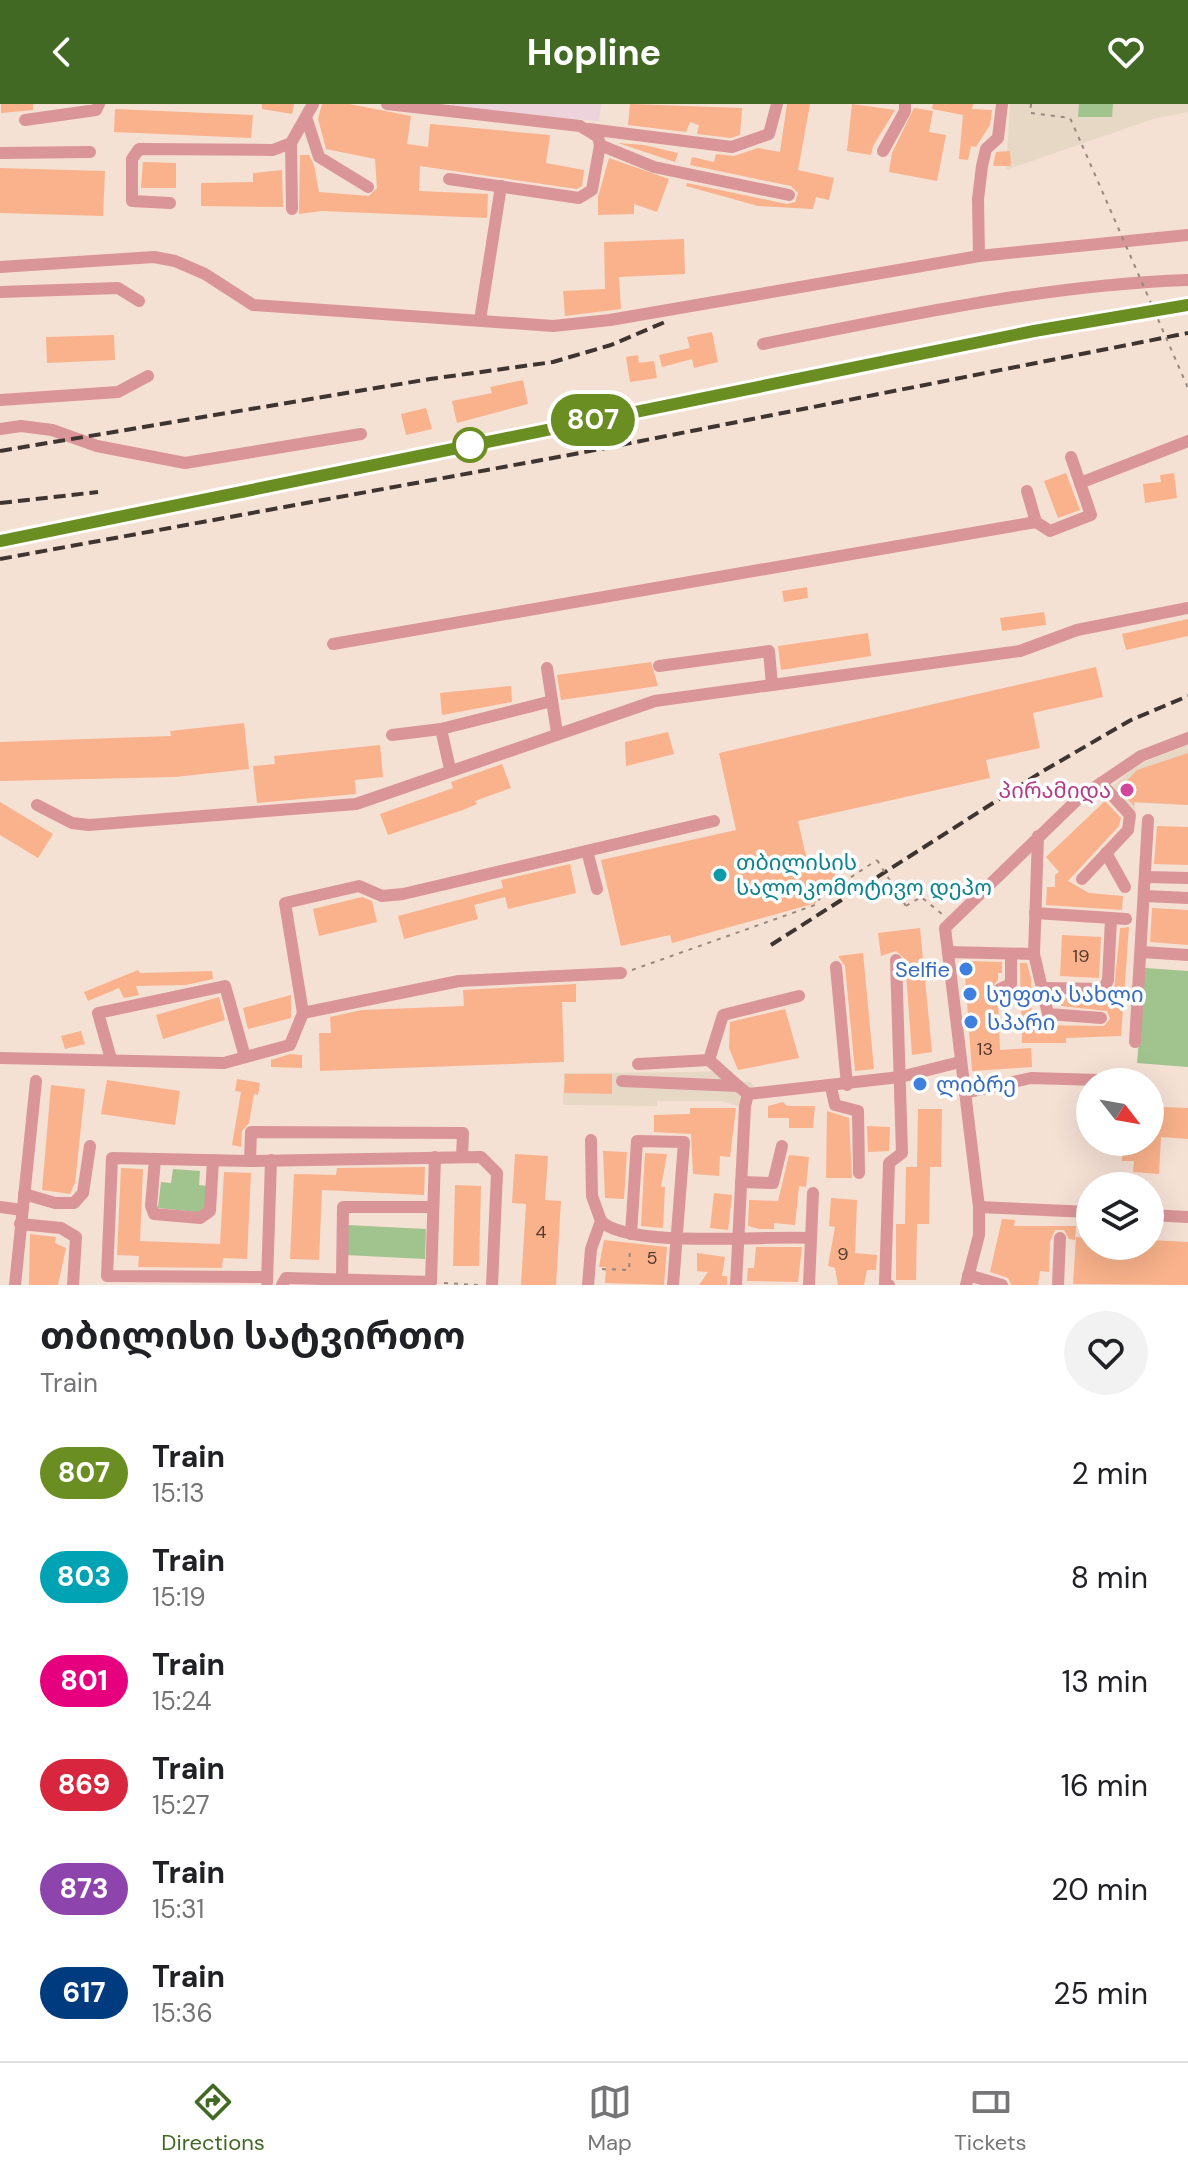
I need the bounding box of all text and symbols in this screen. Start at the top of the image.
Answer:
text: Hopline [527,29,661,76]
icon: back [40,30,84,74]
icon: heart [1104,30,1148,74]
line badge: 807 [547,394,639,446]
text: 807 [567,401,619,438]
unlabelled marker [453,428,487,462]
place label: პირამიდა [999,776,1111,805]
marker: პირამიდა [1118,781,1136,799]
place label: თბილისის სალოკომოტივო დეპო [736,848,992,902]
marker: თბილისის სალოკომოტივო დეპო [711,866,729,884]
house number: 19 [1073,944,1089,968]
place label: Selfie [895,955,950,984]
marker: Selfie [957,960,975,978]
place label: სუფთა სახლი [986,980,1144,1009]
marker: სუფთა სახლი [961,985,979,1003]
place label: სპარი [987,1008,1055,1037]
marker: სპარი [962,1013,980,1031]
house number: 13 [977,1037,993,1061]
north arrow [1076,1068,1164,1156]
map controls [1076,1068,1164,1260]
place label: ლიბრე [936,1070,1016,1099]
marker: ლიბრე [911,1075,929,1093]
button: layers [1076,1172,1164,1260]
house number: 4 [536,1220,547,1244]
house number: 9 [837,1242,849,1266]
house number: 5 [647,1246,657,1270]
text: თბილისი სატვირთო [40,1311,465,1361]
button: heart [1064,1311,1148,1395]
text: Train [40,1366,98,1400]
text: Train [152,1437,225,1476]
text: 807 [58,1454,110,1491]
text: 2 min [1072,1454,1148,1493]
text: 15:13 [152,1476,205,1510]
text: Train [152,1541,225,1580]
text: 803 [57,1558,111,1595]
text: 8 min [1071,1558,1148,1597]
text: 15:19 [152,1580,206,1614]
text: Train [152,1645,225,1684]
text: 801 [60,1662,108,1699]
text: 13 min [1062,1662,1148,1701]
text: 15:24 [152,1684,212,1718]
text: Train [152,1749,225,1788]
text: 869 [58,1766,110,1803]
text: 16 min [1061,1766,1148,1805]
text: 15:27 [152,1788,210,1822]
text: Train [152,1853,225,1892]
text: 873 [59,1870,109,1907]
text: 20 min [1051,1870,1148,1909]
text: 15:31 [152,1892,204,1926]
text: Train [152,1957,225,1996]
text: 617 [63,1974,105,2011]
text: 25 min [1053,1974,1148,2013]
text: 15:36 [152,1996,213,2030]
tab: Directions [161,2080,265,2157]
tab: Map [587,2080,632,2157]
tab: Tickets [954,2080,1027,2157]

